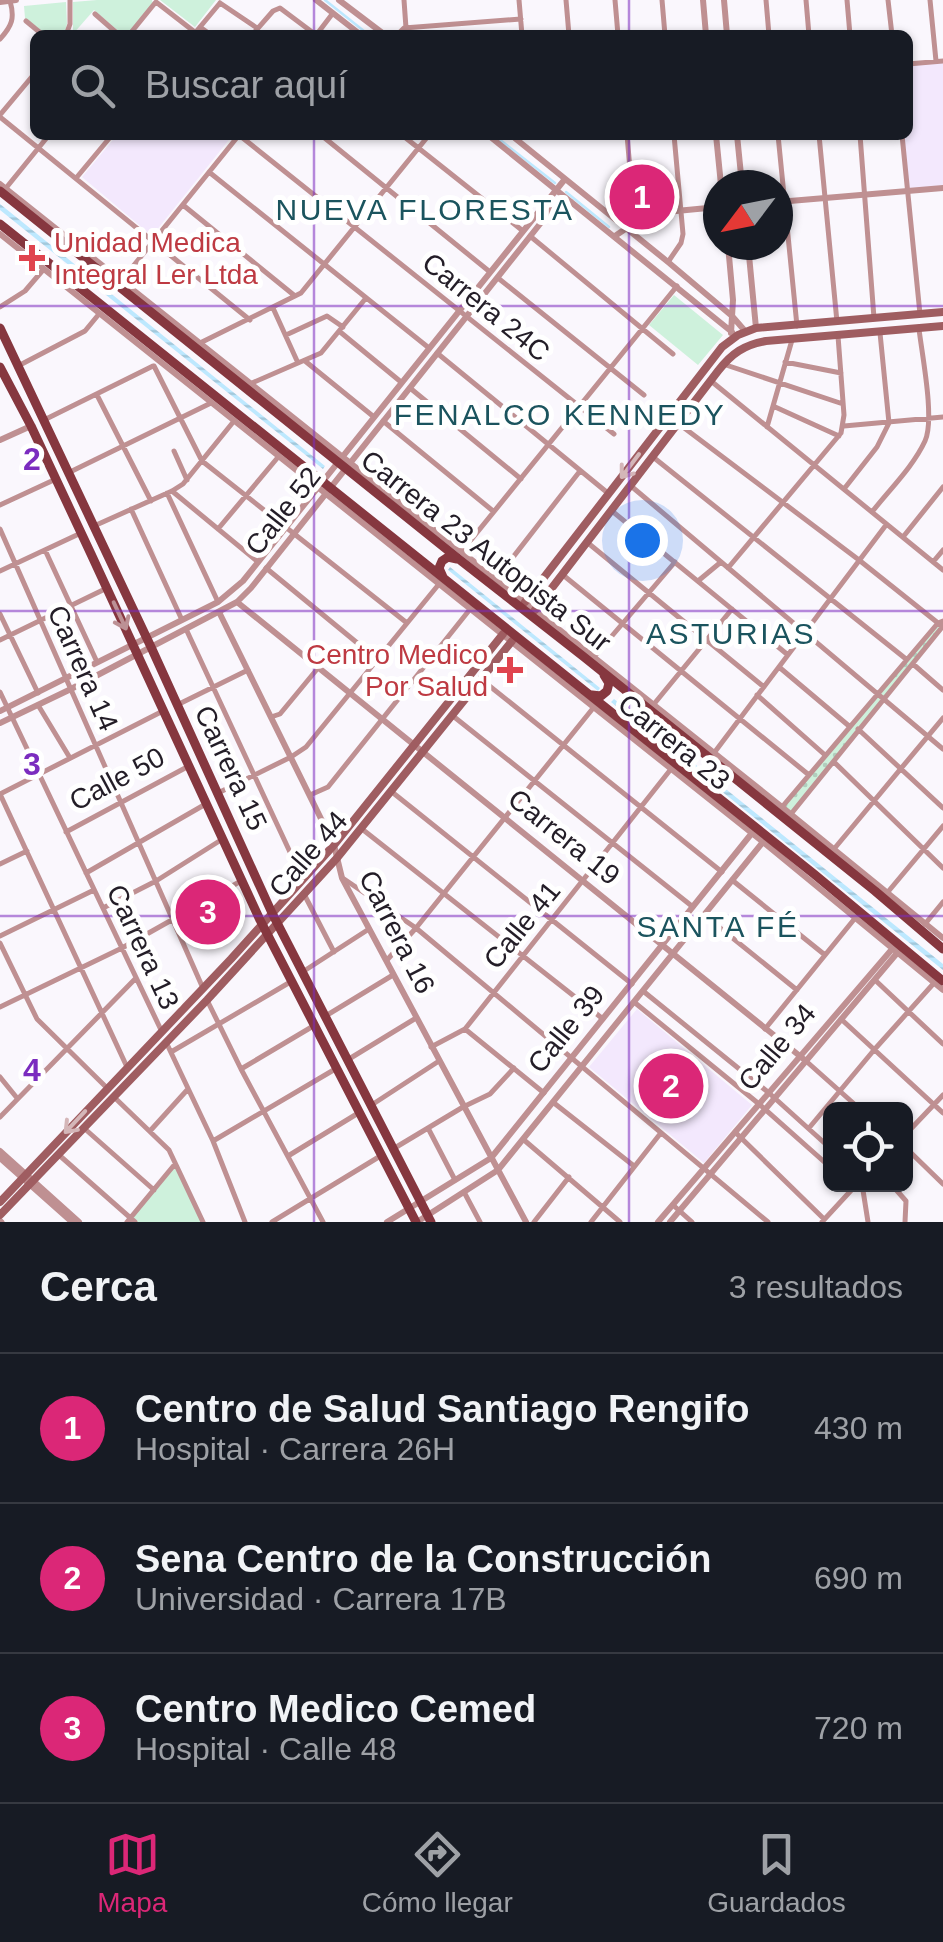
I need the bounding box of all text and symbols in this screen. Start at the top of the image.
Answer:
search box [30,30,913,140]
icon: search [65,58,120,113]
text: Buscar aquí [145,64,348,106]
pin: 1 [610,160,674,234]
north arrow [703,170,793,260]
district label: NUEVA FLORESTA [276,193,574,226]
place label: Unidad Medica Integral Ler Ltda [54,227,258,290]
marker: Unidad Medica Integral Ler Ltda [19,245,45,271]
street label: Carrera 24C [416,246,556,368]
district label: FENALCO KENNEDY [394,398,726,431]
text: 2 [23,441,41,477]
street label: Carrera 23 Autopista Sur [355,444,617,658]
one-way arrow [620,452,641,479]
street label: Calle 52 [239,461,327,561]
your location [617,515,668,566]
one-way arrow [111,600,130,630]
street label: Carrera 14 [42,601,124,735]
district label: ASTURIAS [646,617,816,650]
place label: Centro Medico Por Salud [306,639,488,702]
marker: Centro Medico Por Salud [497,657,523,683]
street label: Carrera 23 [612,688,736,796]
street label: Carrera 15 [189,701,273,835]
street label: Calle 50 [64,741,170,817]
text: 3 [23,746,41,782]
street label: Carrera 19 [502,783,626,891]
street label: Calle 44 [263,805,353,903]
street label: Carrera 16 [353,865,441,999]
pin: 3 [176,874,240,950]
street label: Calle 41 [478,875,566,975]
street label: Carrera 13 [101,880,185,1014]
district label: SANTA FÉ [637,910,799,943]
street label: Calle 39 [522,979,610,1079]
street label: Calle 34 [732,998,822,1096]
pin: 2 [638,1048,704,1124]
text: 4 [23,1052,41,1088]
map controls [823,1102,913,1192]
button: locate [823,1102,913,1192]
one-way arrow [64,1109,87,1134]
text: Cerca [40,1263,157,1310]
text: 3 resultados [729,1269,903,1305]
text: Centro de Salud Santiago Rengifo [135,1388,749,1430]
text: 1 [64,1410,81,1446]
text: 430 m [814,1410,903,1446]
text: Hospital · Carrera 26H [135,1431,455,1467]
text: Sena Centro de la Construcción [135,1538,711,1580]
text: 2 [64,1560,81,1596]
text: 690 m [814,1560,903,1596]
text: Universidad · Carrera 17B [135,1581,507,1617]
text: Centro Medico Cemed [135,1688,536,1730]
text: 3 [64,1710,81,1746]
text: 720 m [814,1710,903,1746]
text: Hospital · Calle 48 [135,1731,396,1767]
tab: Mapa [97,1827,167,1919]
tab: Cómo llegar [362,1827,513,1919]
tab: Guardados [707,1827,846,1919]

